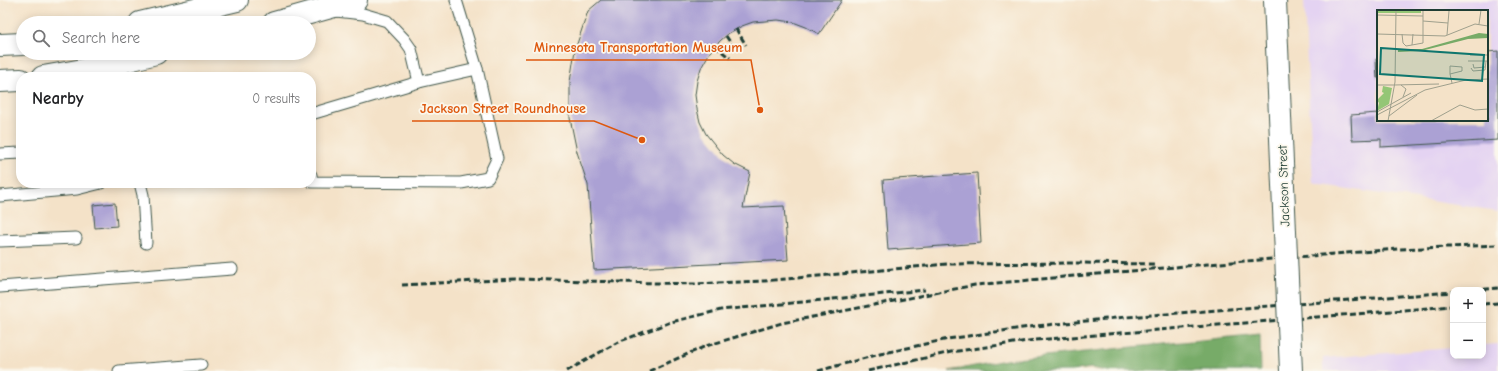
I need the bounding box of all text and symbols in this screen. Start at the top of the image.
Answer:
inset map [1377,10,1488,121]
search box [16,16,316,60]
icon: search [30,27,52,49]
text: Search here [62,29,140,47]
callout: Minnesota Transportation Museum [526,34,751,60]
text: Minnesota Transportation Museum [534,39,742,56]
text: Nearby [32,89,83,108]
text: 0 results [252,91,300,106]
callout: Jackson Street Roundhouse [412,95,594,121]
text: Jackson Street Roundhouse [420,100,586,117]
street label: Jackson Street [1275,144,1292,227]
map controls [1450,287,1486,359]
button: + [1450,287,1486,323]
button: − [1450,323,1486,359]

